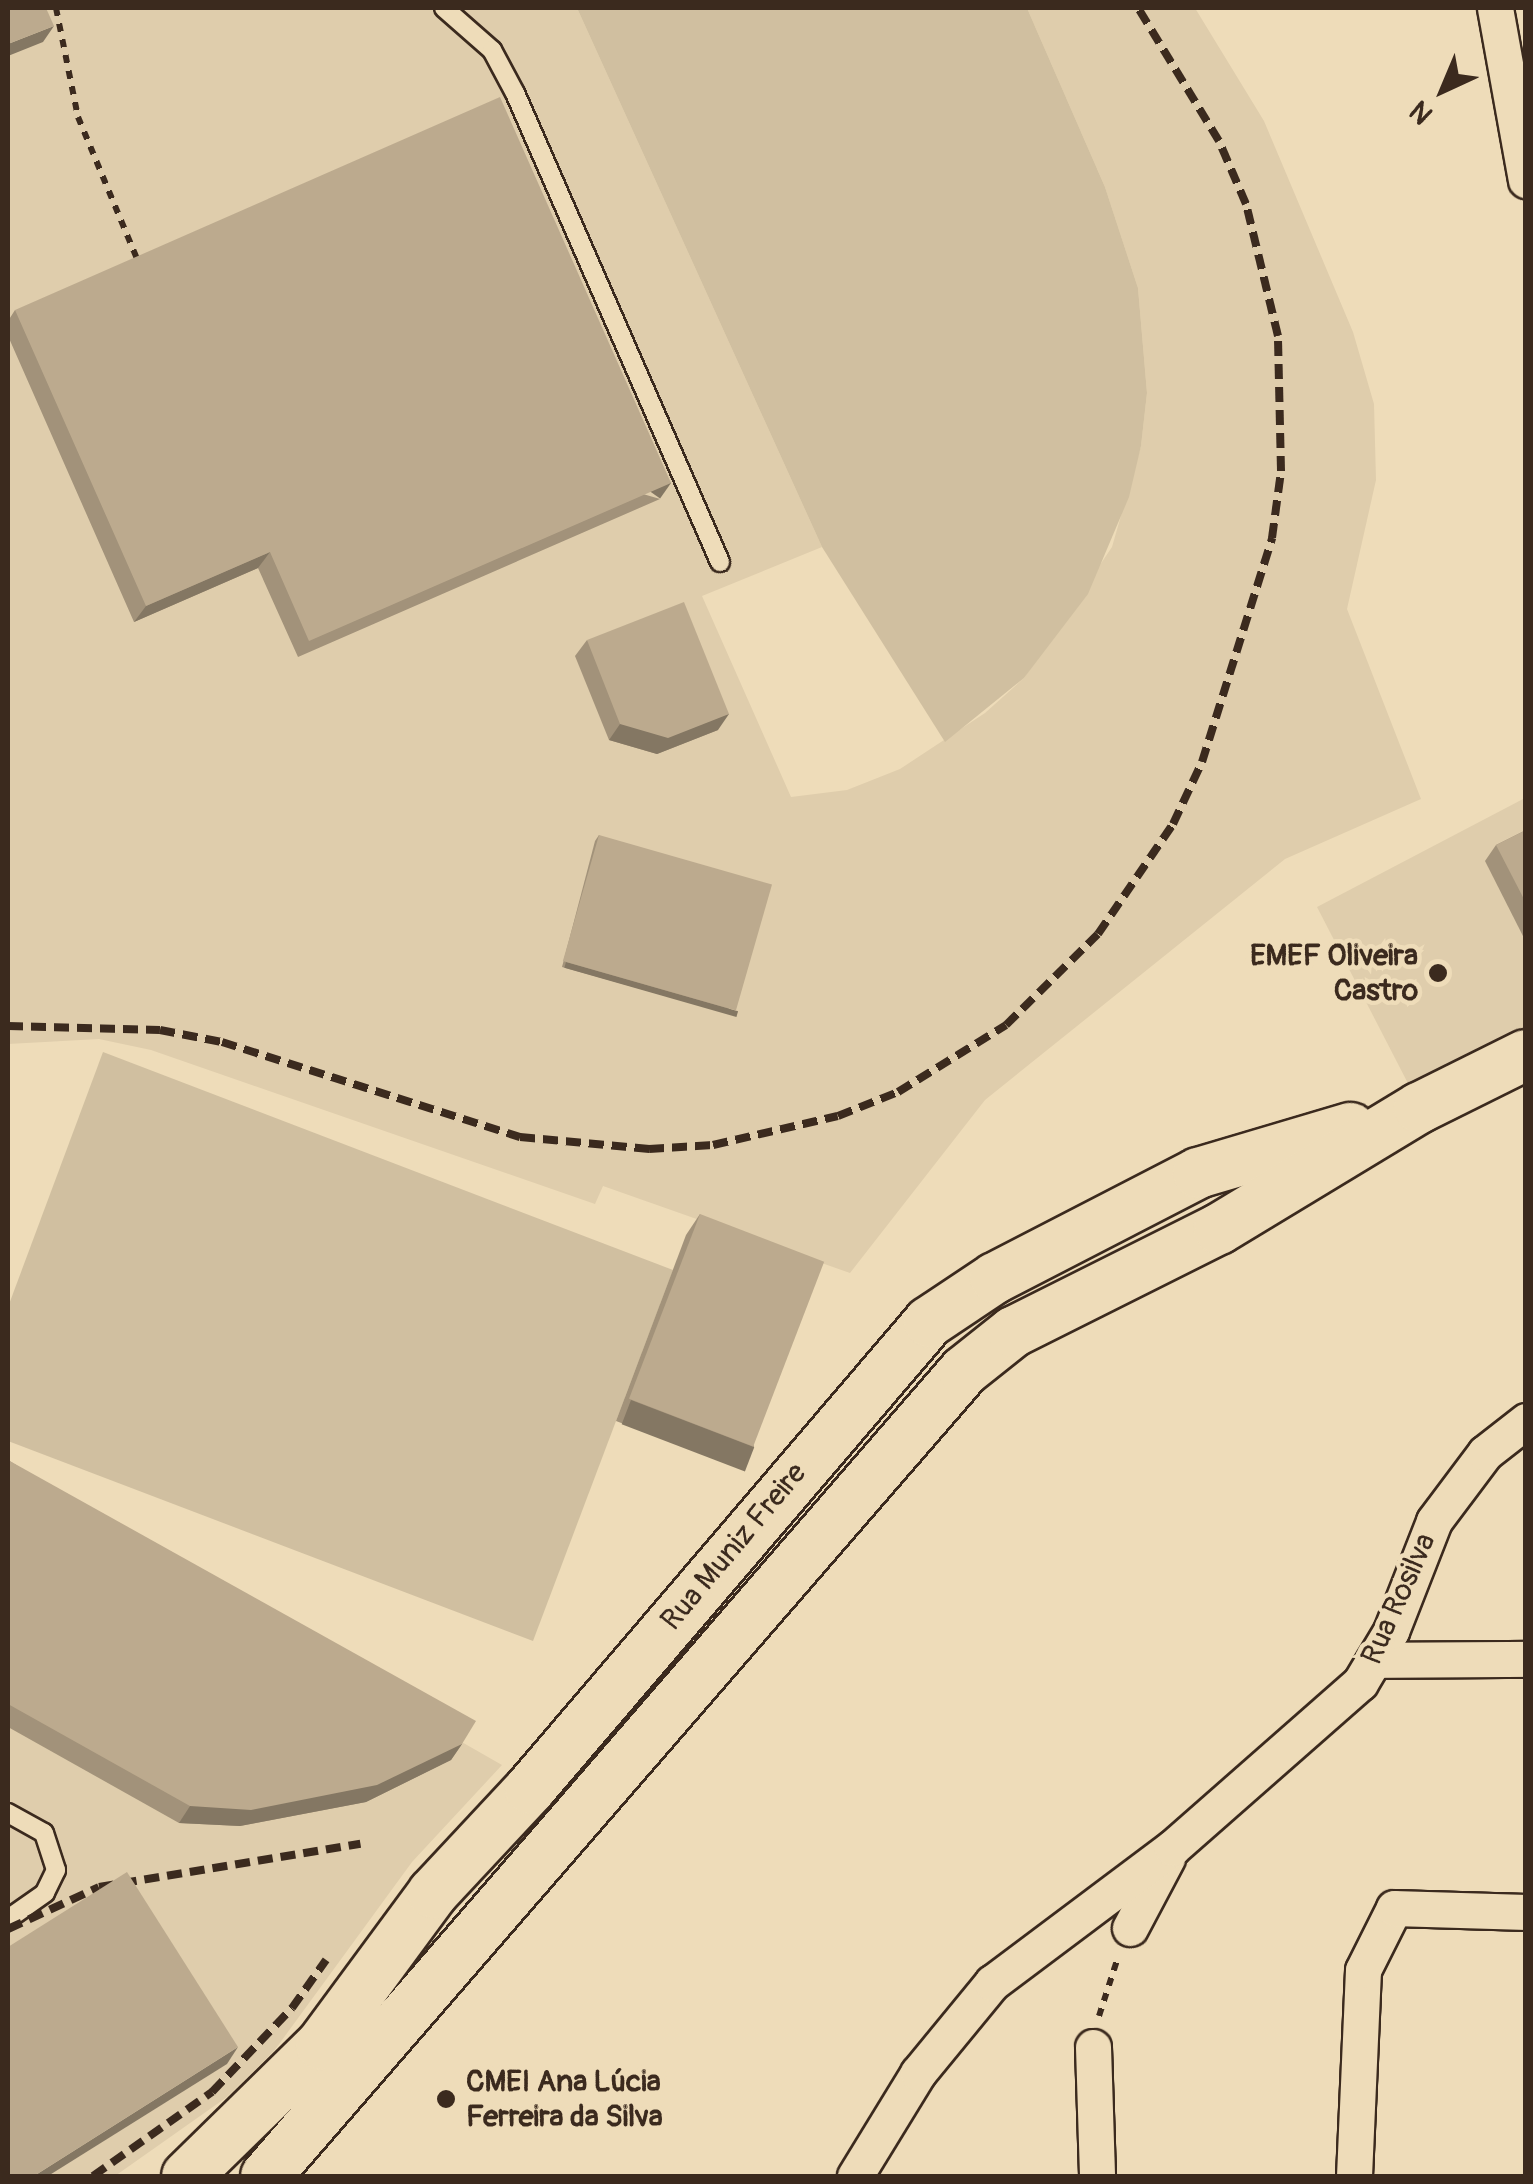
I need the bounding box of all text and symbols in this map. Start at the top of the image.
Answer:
north arrow [1393,40,1493,140]
text: N [1403,93,1441,131]
place label: EMEF Oliveira Castro [1250,938,1418,1008]
marker: EMEF Oliveira Castro [1427,962,1449,984]
street label: Rua Muniz Freire [654,1456,814,1638]
street label: Rua Rosilva [1354,1528,1444,1670]
place label: CMEI Ana Lúcia Ferreira da Silva [466,2064,663,2134]
marker: CMEI Ana Lúcia Ferreira da Silva [435,2088,457,2110]

